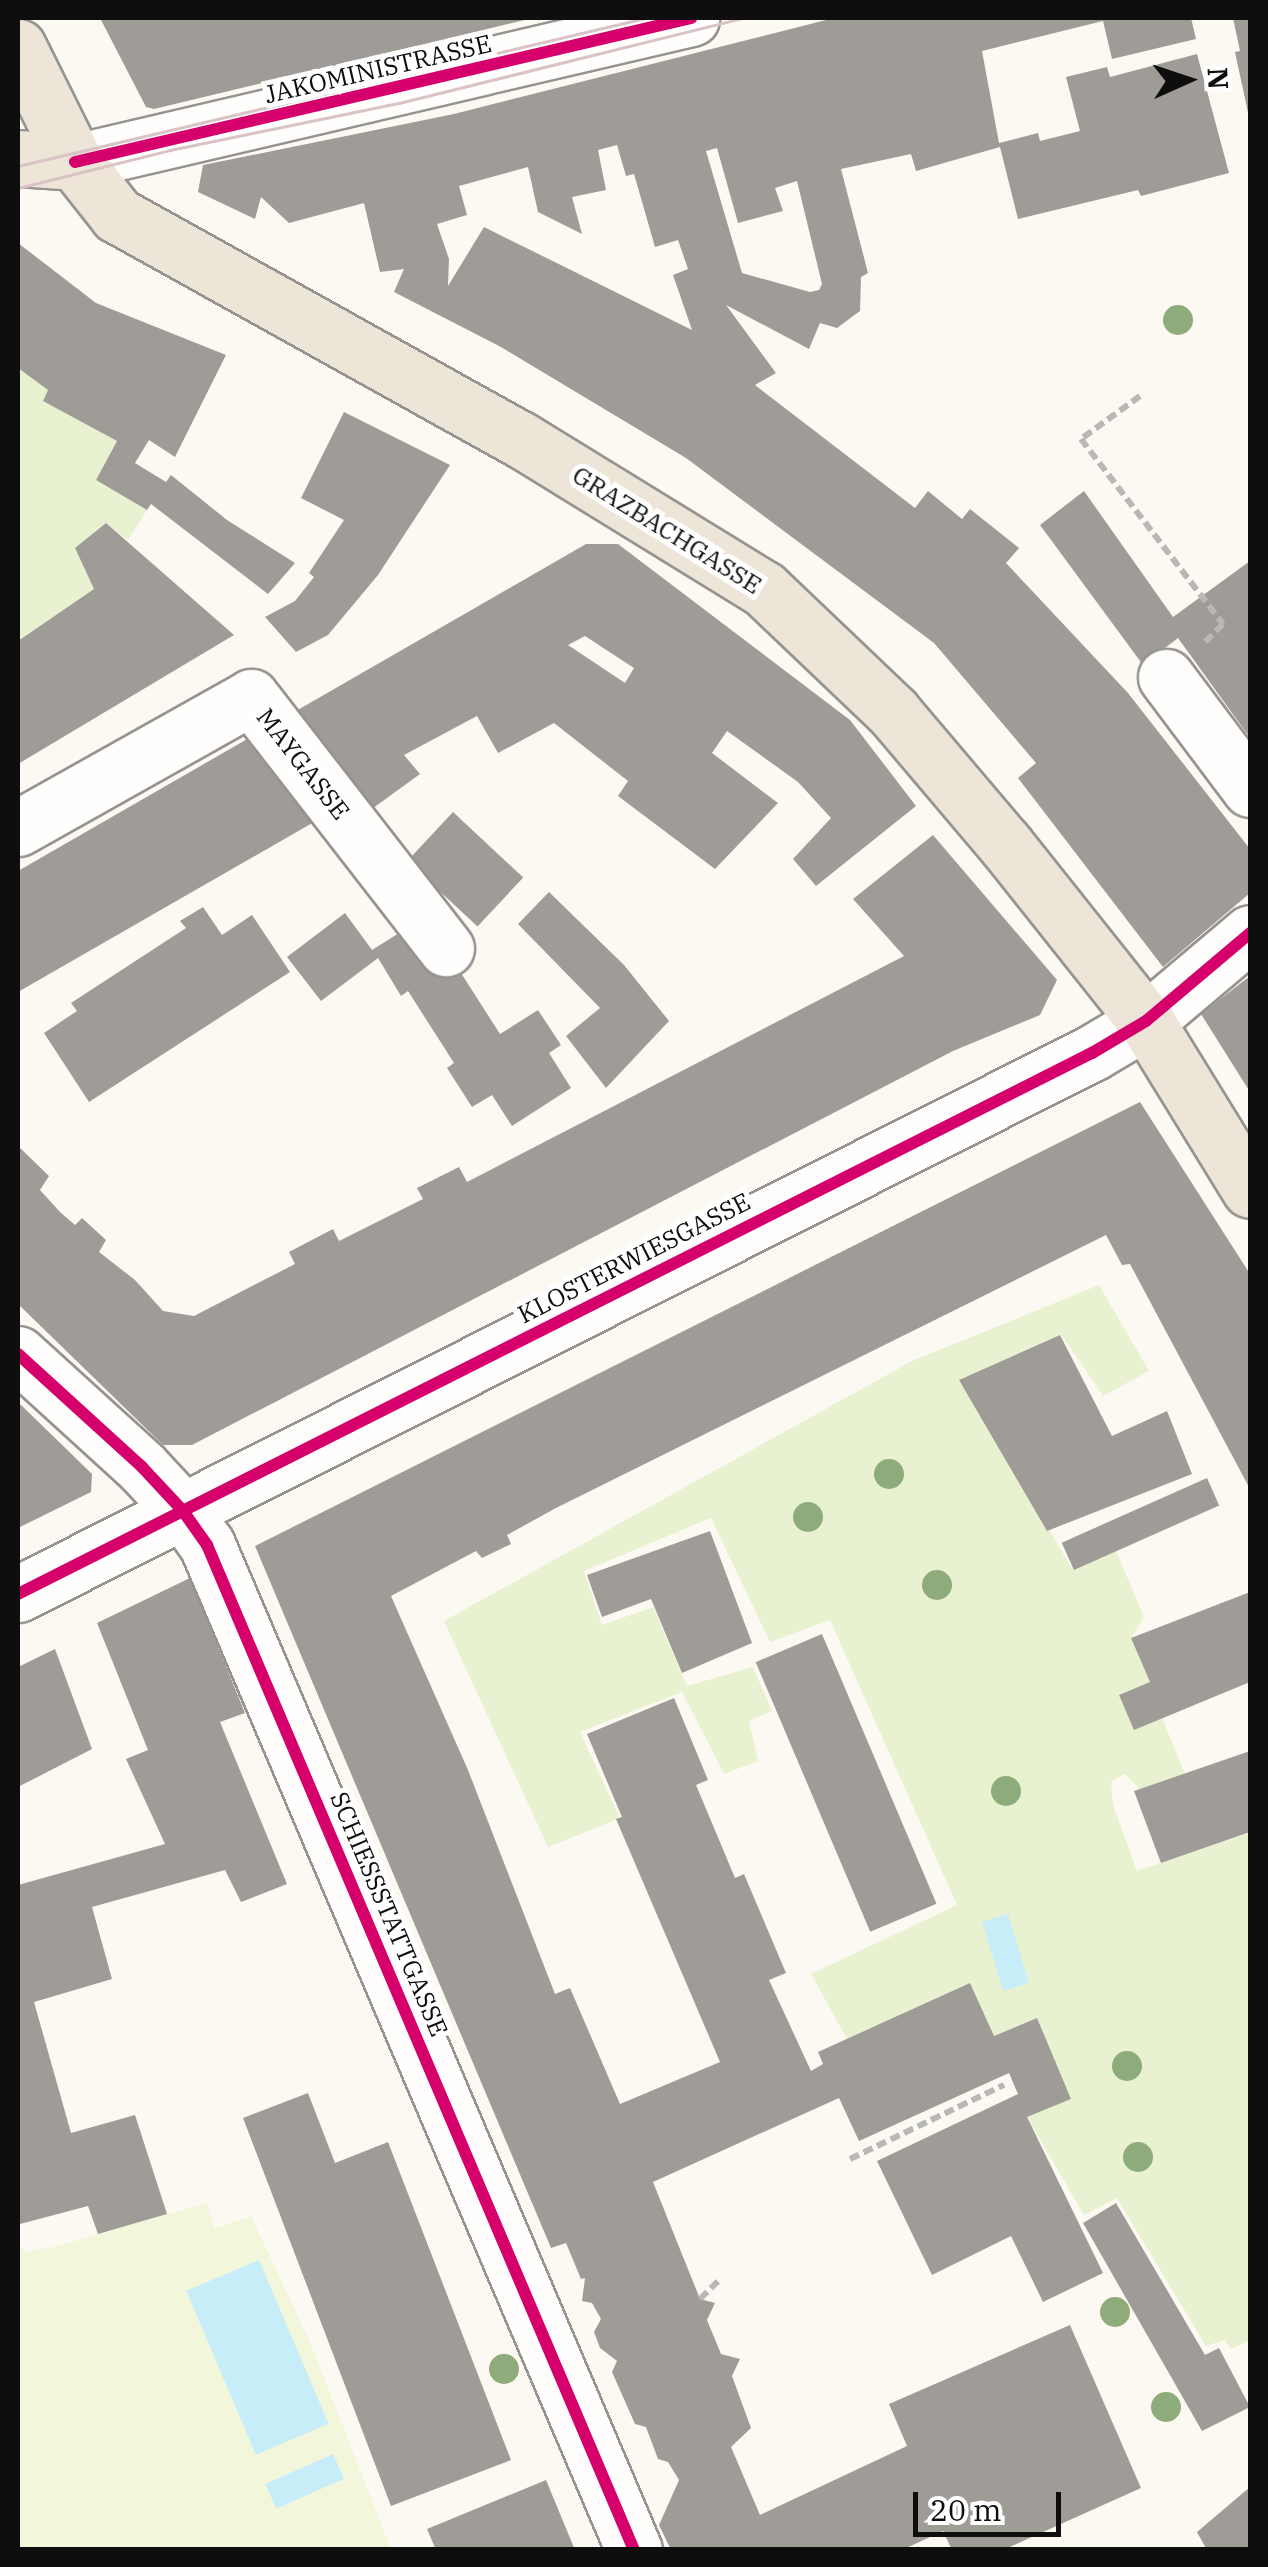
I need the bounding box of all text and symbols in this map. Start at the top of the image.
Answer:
street label: JAKOMINISTRASSE [262,28,494,110]
north arrow [1138,30,1238,130]
text: N [1199,66,1238,90]
street label: GRAZBACHGASSE [567,460,767,600]
street label: MAYGASSE [250,702,356,826]
street label: KLOSTERWIESGASSE [513,1186,755,1330]
street label: SCHIESSSTATTGASSE [324,1787,454,2041]
scale bar [918,2472,1066,2534]
text: 20 m [930,2490,1002,2529]

